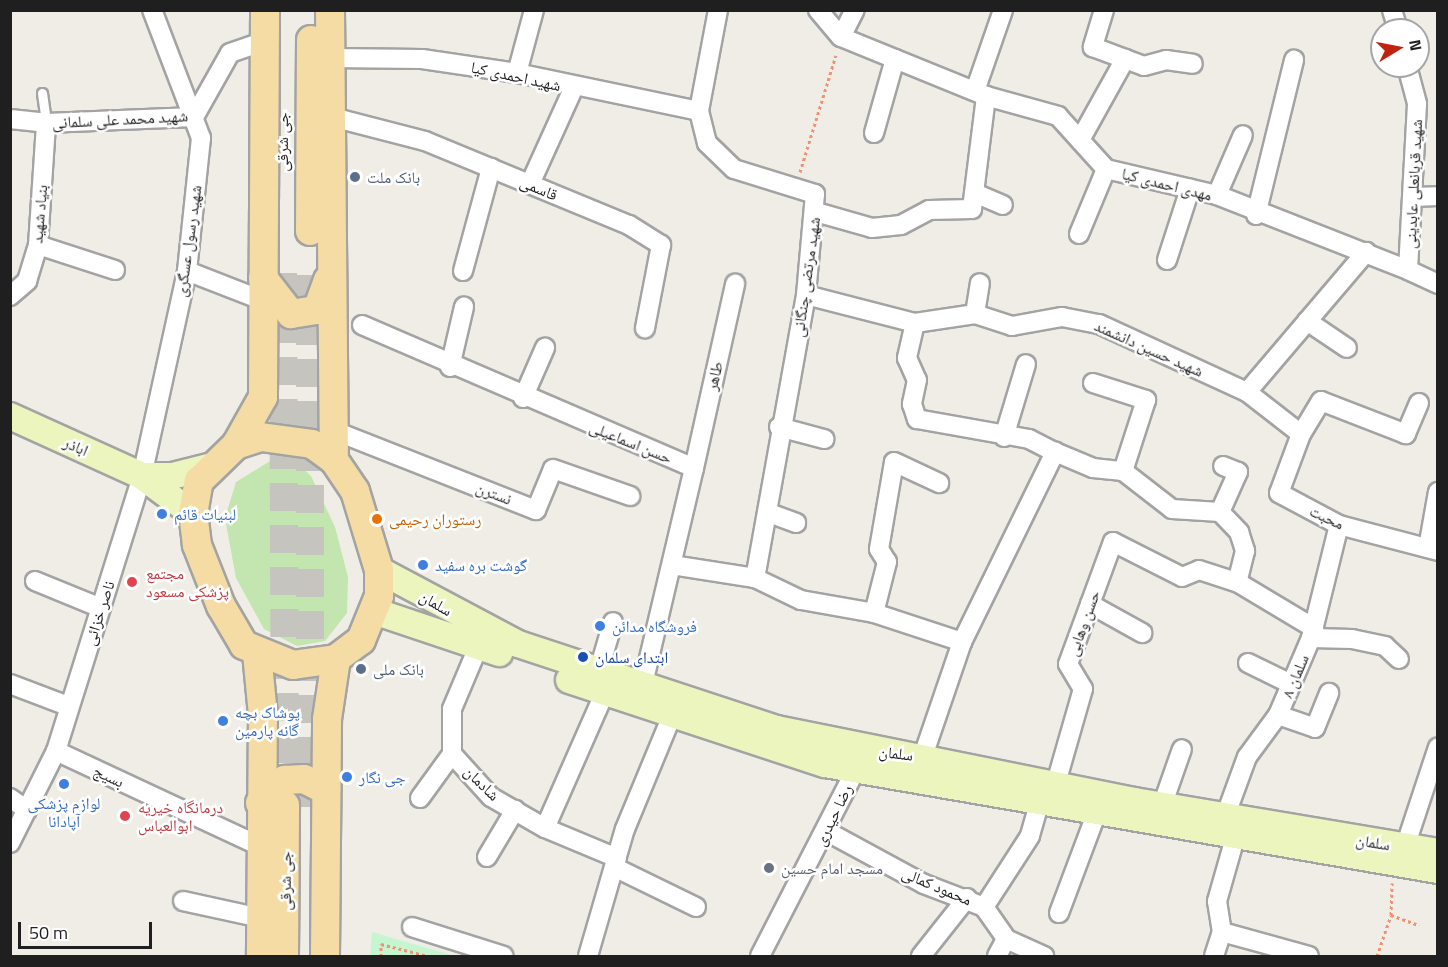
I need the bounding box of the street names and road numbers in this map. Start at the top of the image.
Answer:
street label: شهید احمدی کیا [469,57,563,95]
street label: شهید محمد علی سلمانی [52,106,188,132]
street label: جی شرقی [272,112,292,172]
street label: شهید قربانعلی عابدینی [1400,119,1426,249]
street label: مهدی احمدی کیا [1120,164,1214,204]
street label: قاسمی [517,172,561,204]
street label: بنیاد شهید [27,184,51,244]
street label: شهید رسول عسگری [171,184,205,298]
street label: شهید مرتضی چنگانی [788,216,824,338]
street label: شهید حسین دانشمند [1092,315,1206,381]
street label: طاهر [701,360,727,392]
street label: حسن اسماعیلی [587,417,675,467]
street label: اباذر [61,432,91,460]
street label: نسترن [473,477,515,509]
street label: محبت [1307,501,1347,533]
street label: ناصر خزائی [80,578,118,648]
street label: سلمان [416,586,456,620]
street label: حسن وهابی [1062,587,1104,659]
street label: سلمان ۸ [1277,651,1313,701]
street label: سلمان [878,741,914,765]
street label: بسیج [91,761,127,791]
street label: شادمان [460,762,504,804]
street label: رضا حیدری [810,781,856,849]
street label: سلمان [1354,830,1392,854]
street label: جی شرقی [275,851,295,911]
street label: محمود کمالی [899,863,975,909]

